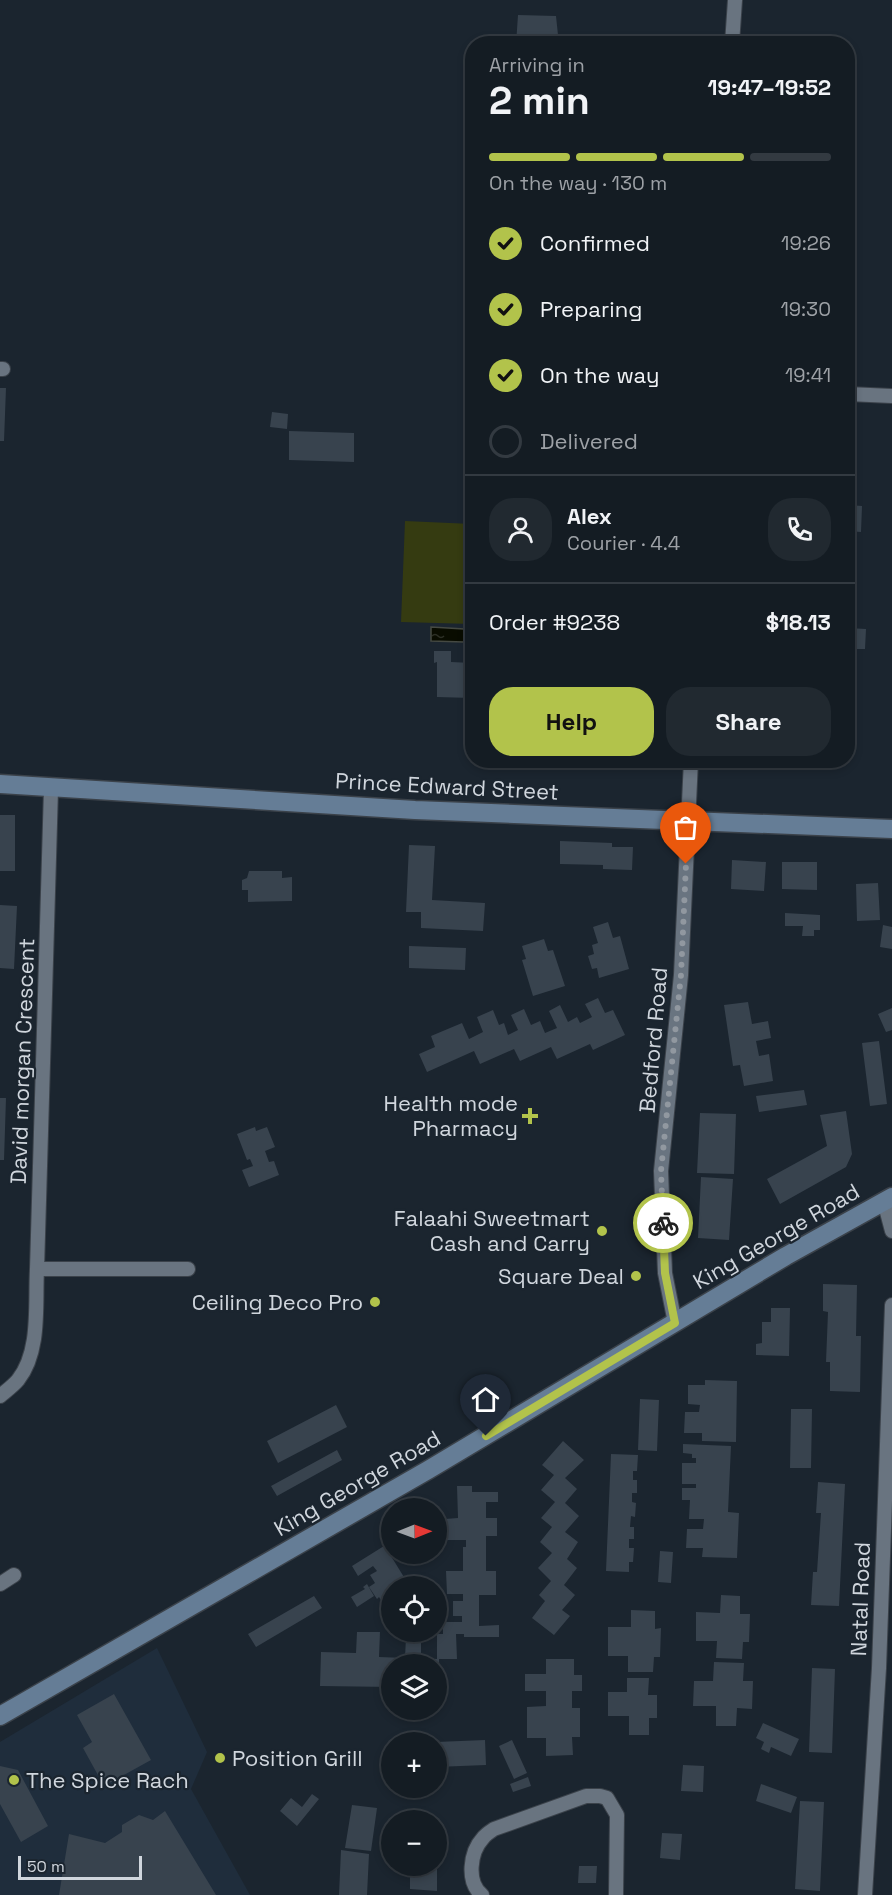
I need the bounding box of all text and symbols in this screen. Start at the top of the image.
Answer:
text: Arriving in [489,52,585,78]
text: 19:47–19:52 [708,73,831,101]
text: 2 min [489,76,590,125]
text: On the way · 130 m [489,170,667,196]
icon: check [489,227,522,260]
text: Confirmed [540,229,650,257]
text: 19:26 [781,230,831,256]
icon: check [489,293,522,326]
text: Preparing [540,295,642,323]
text: 19:30 [780,296,831,322]
icon: check [489,359,522,392]
text: On the way [540,361,659,389]
text: 19:41 [785,362,831,388]
text: Delivered [540,427,638,455]
button: person [489,498,552,561]
button: phone [768,498,831,561]
text: Alex [567,502,612,530]
text: Courier · 4.4 [567,530,680,556]
text: Order #9238 [489,608,620,636]
text: $18.13 [766,608,831,636]
button: Help [489,687,654,756]
button: Share [666,687,831,756]
street label: Prince Edward Street [335,766,559,806]
pin [660,802,711,864]
icon: bag [669,811,702,844]
street label: David morgan Crescent [4,938,40,1184]
street label: Bedford Road [633,966,673,1114]
place label: Health mode Pharmacy [384,1089,518,1142]
marker: Health mode Pharmacy [523,1109,537,1123]
street label: King George Road [688,1177,864,1295]
courier [633,1193,693,1253]
place label: Falaahi Sweetmart Cash and Carry [394,1204,590,1257]
icon: bike [647,1207,680,1240]
marker: Falaahi Sweetmart Cash and Carry [595,1224,609,1238]
place label: Square Deal [498,1262,624,1290]
marker: Square Deal [629,1269,643,1283]
place label: Ceiling Deco Pro [192,1288,363,1316]
marker: Ceiling Deco Pro [368,1295,382,1309]
pin [460,1374,511,1436]
icon: home [469,1383,502,1416]
street label: King George Road [269,1424,445,1542]
north arrow [381,1498,447,1564]
map controls [381,1498,447,1876]
street label: Natal Road [844,1541,876,1657]
button: locate [381,1576,447,1642]
button: layers [381,1654,447,1720]
button: + [381,1732,447,1798]
place label: Position Grill [232,1744,363,1772]
marker: Position Grill [213,1751,227,1765]
place label: The Spice Rach [26,1766,189,1794]
marker: The Spice Rach [7,1773,21,1787]
button: − [381,1810,447,1876]
scale bar [18,1853,142,1880]
text: 50 m [27,1856,65,1877]

